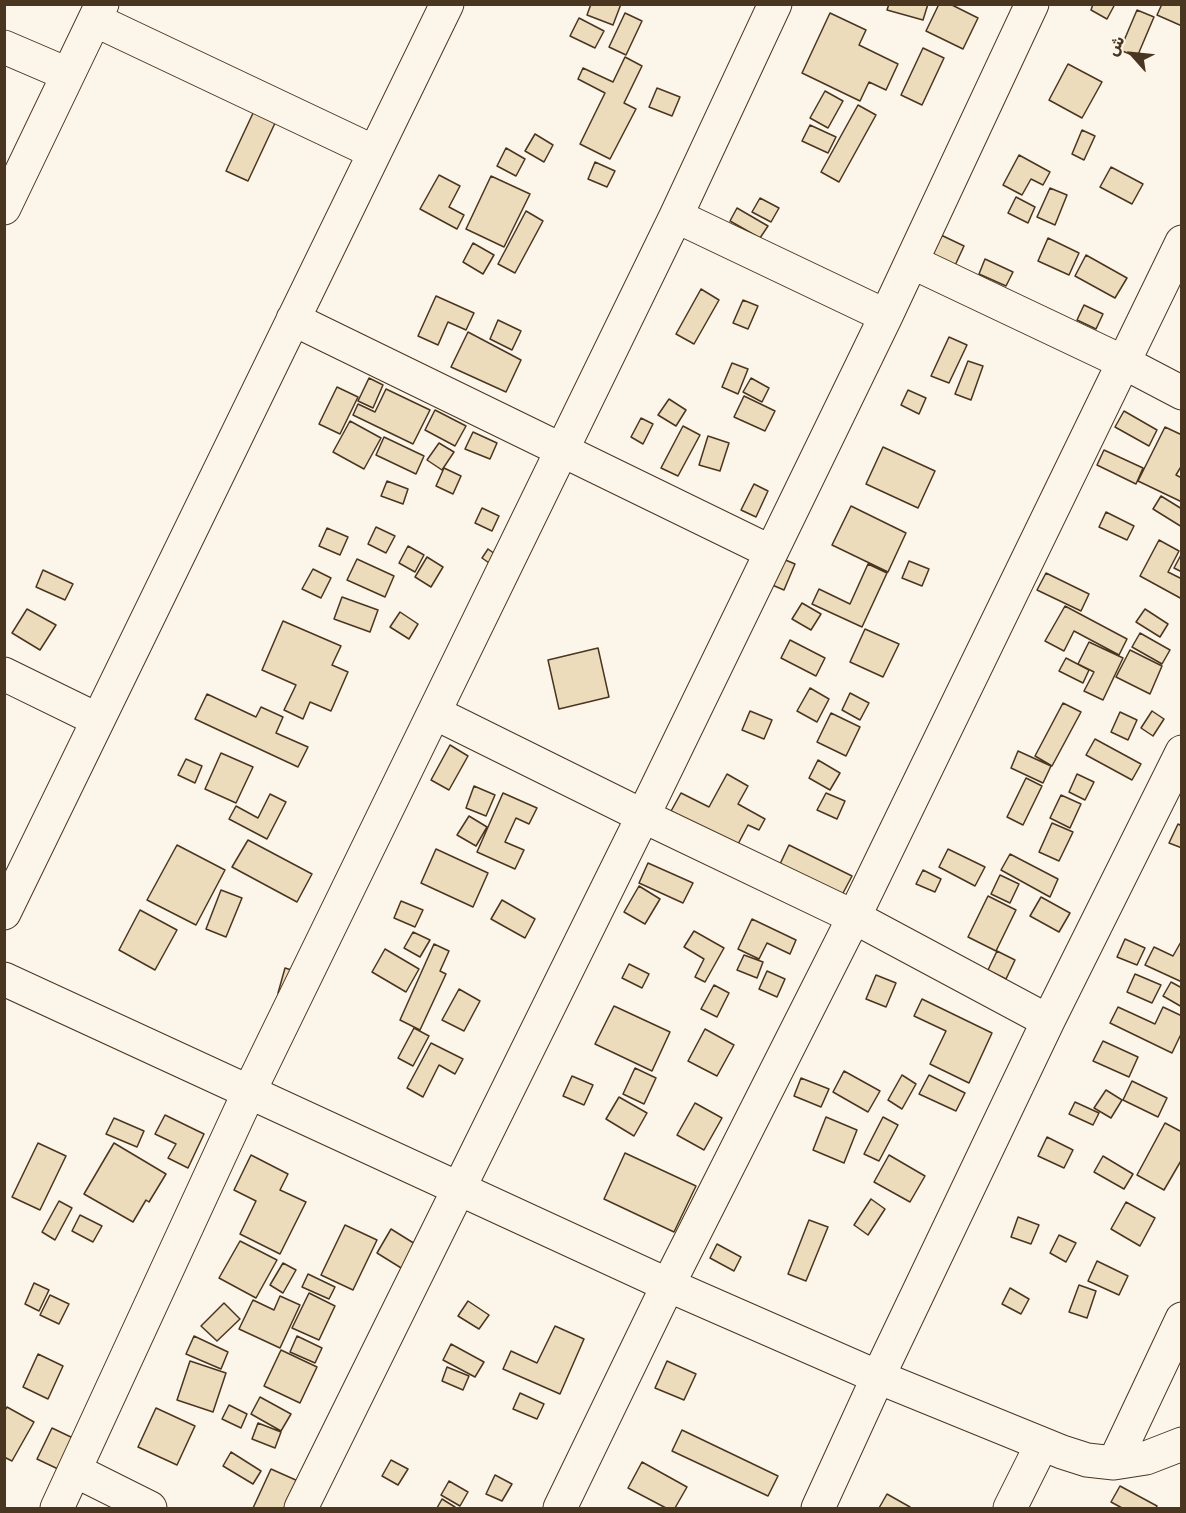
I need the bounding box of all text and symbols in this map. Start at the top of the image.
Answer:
north arrow [1102,24,1162,84]
text: ش [1102,32,1129,59]

